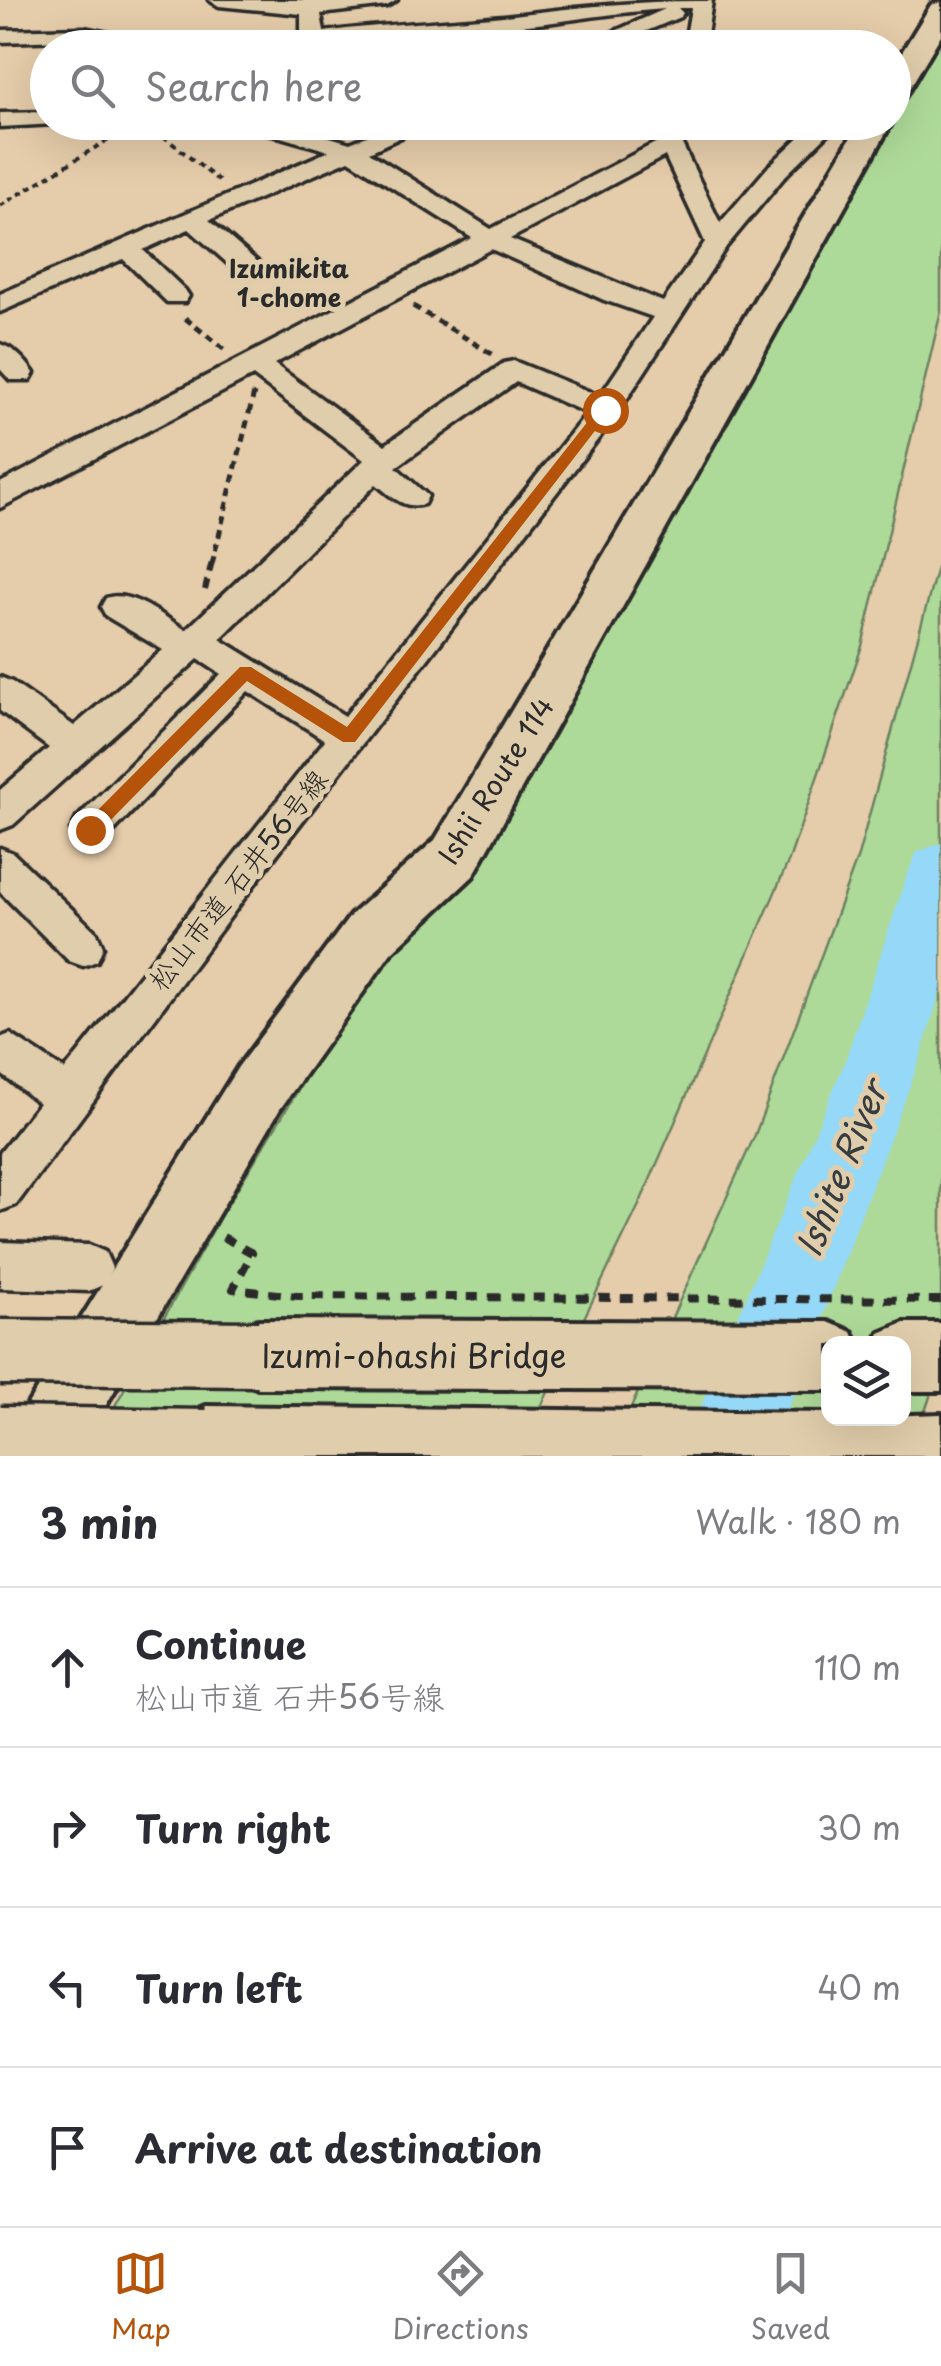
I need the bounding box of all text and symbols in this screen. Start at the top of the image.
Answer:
search box [30,30,911,140]
text: Search here [145,57,362,114]
icon: search [65,58,120,113]
district label: Izumikita 1-chome [229,249,350,316]
route start [583,388,629,434]
street label: Ishii Route 114 [426,688,564,872]
street label: 松山市道 石井56号線 [137,759,337,999]
route end [68,808,114,854]
water label: Ishite River [781,1068,901,1264]
street label: Izumi-ohashi Bridge [262,1331,567,1379]
map controls [821,1336,911,1426]
button: layers [821,1336,911,1426]
text: 3 min [40,1490,158,1553]
text: Walk · 180 m [695,1497,901,1545]
text: Continue [135,1615,306,1672]
icon: ahead [40,1640,95,1695]
text: 110 m [814,1643,901,1691]
text: 松山市道 石井56号線 [135,1672,444,1720]
text: Turn right [135,1799,331,1856]
icon: right [40,1800,95,1855]
text: 30 m [817,1803,901,1851]
text: Turn left [135,1959,303,2016]
icon: left [40,1960,95,2015]
text: 40 m [817,1963,901,2011]
text: Arrive at destination [135,2119,543,2176]
icon: arrive [40,2120,95,2175]
tab: Map [111,2246,171,2349]
tab: Directions [393,2246,529,2349]
tab: Saved [751,2246,830,2349]

